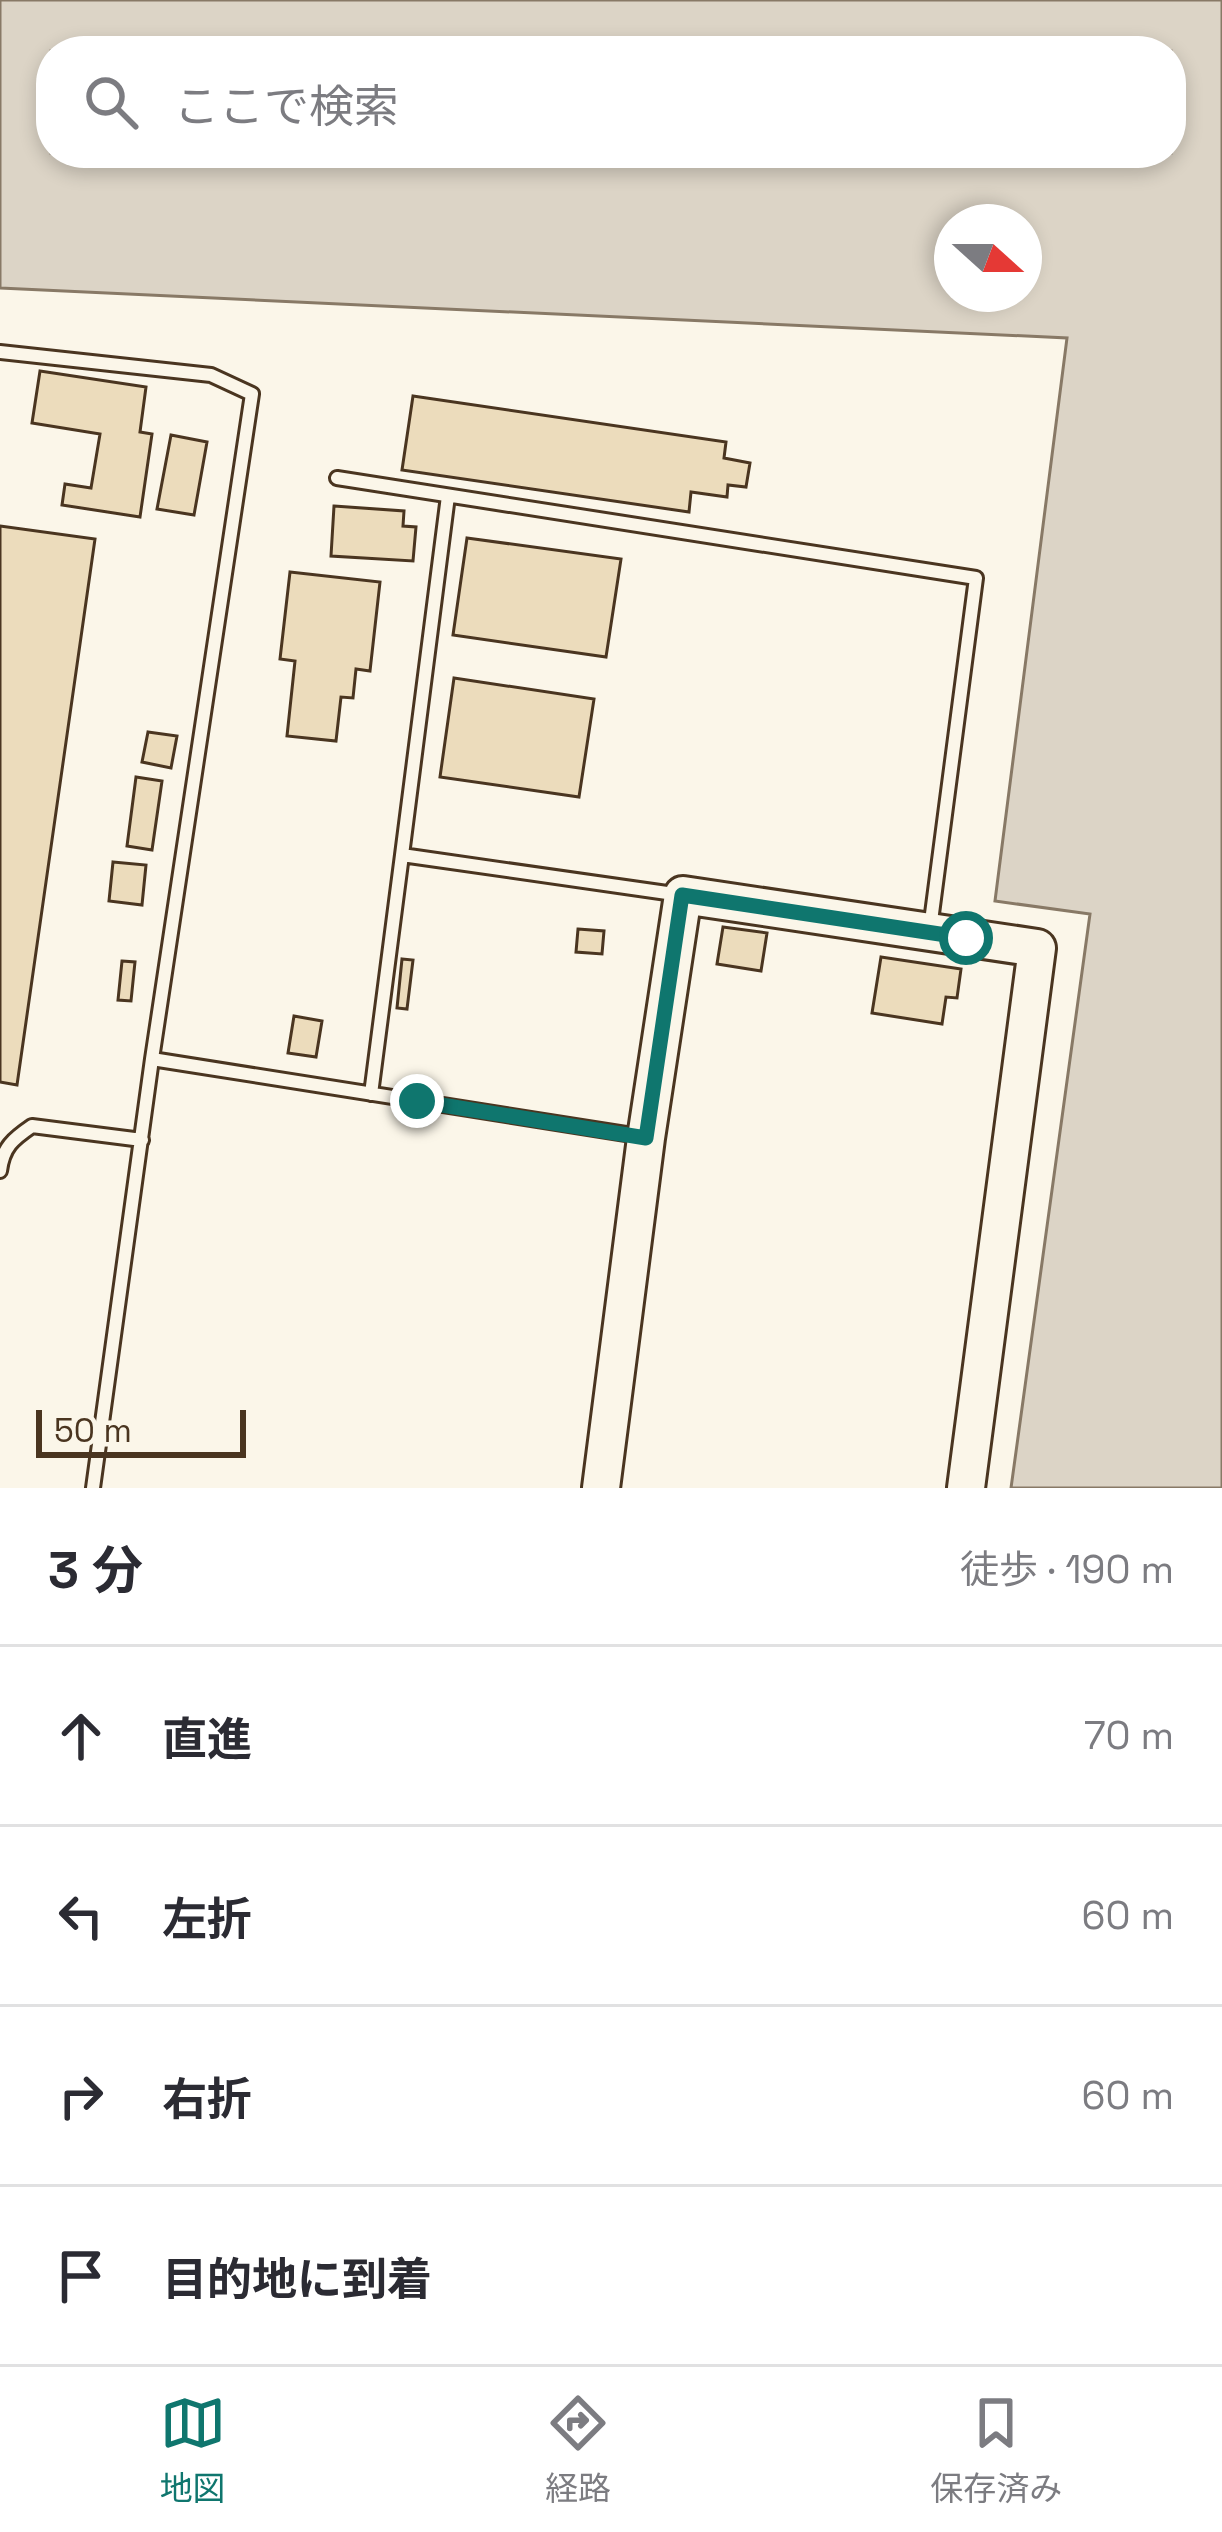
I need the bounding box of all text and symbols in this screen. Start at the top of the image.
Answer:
search box [36,36,1186,168]
icon: search [78,69,144,135]
text: ここで検索 [174,78,399,135]
north arrow [934,204,1042,312]
route start [939,911,993,965]
route end [390,1074,444,1128]
scale bar [36,1404,246,1457]
text: 50 m [54,1410,132,1452]
text: 3 分 [48,1538,143,1603]
text: 徒歩 · 190 m [960,1545,1174,1594]
icon: ahead [48,1703,114,1769]
text: 直進 [162,1711,252,1768]
text: 70 m [1084,1711,1174,1760]
icon: left [48,1883,114,1949]
text: 左折 [162,1891,252,1948]
text: 60 m [1082,1891,1174,1940]
icon: right [48,2063,114,2129]
text: 右折 [162,2071,252,2128]
text: 60 m [1082,2071,1174,2120]
icon: arrive [48,2243,114,2309]
text: 目的地に到着 [162,2251,432,2308]
tab: 地図 [160,2390,226,2510]
tab: 経路 [545,2390,611,2510]
tab: 保存済み [930,2390,1062,2510]

